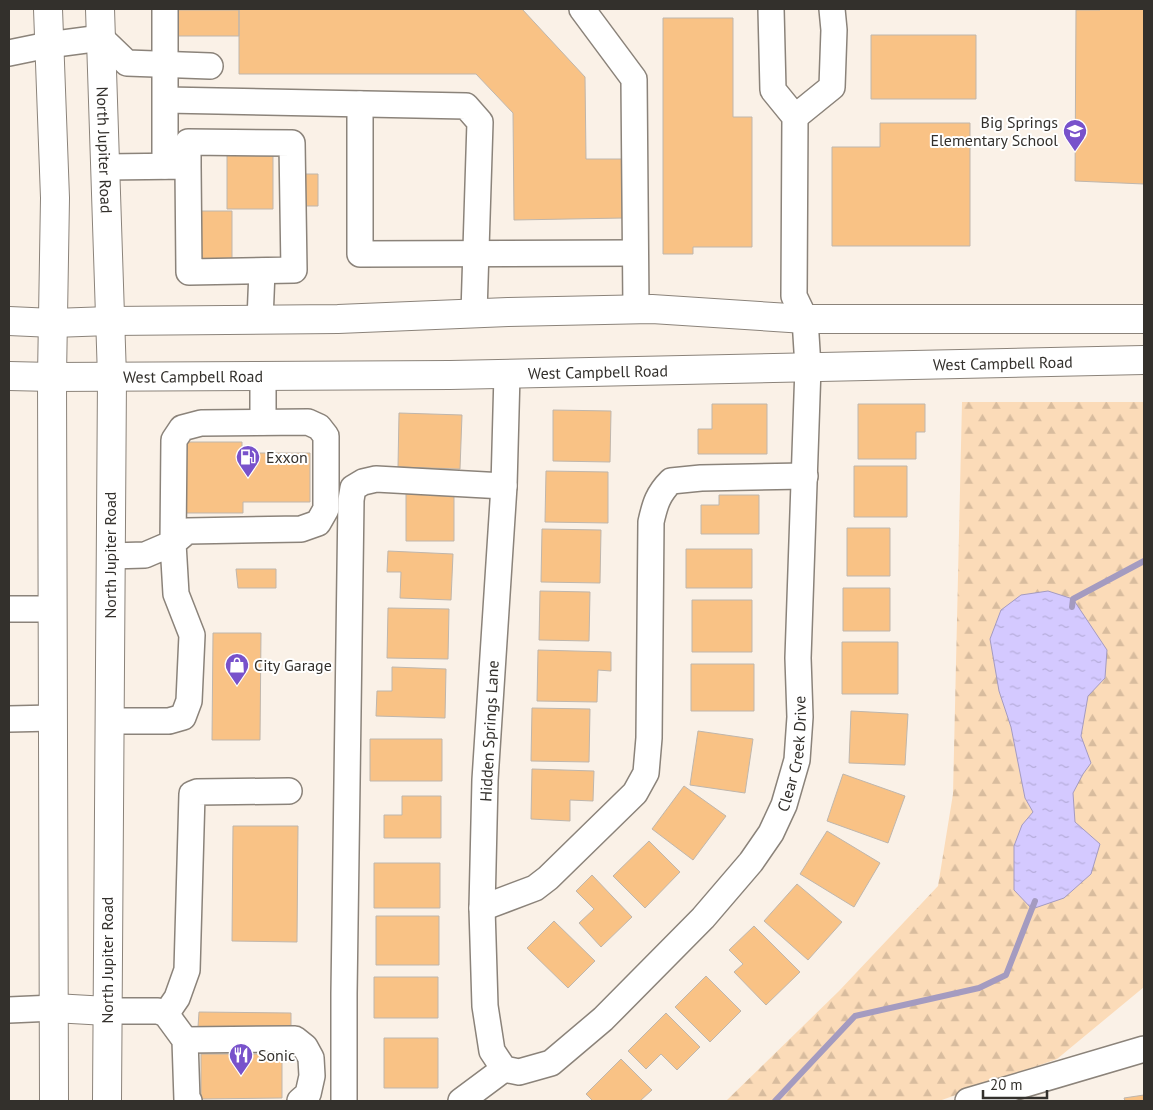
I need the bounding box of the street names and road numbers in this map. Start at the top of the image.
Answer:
street label: North Jupiter Road [93,86,117,214]
street label: West Campbell Road [933,352,1073,375]
street label: West Campbell Road [528,360,668,383]
street label: West Campbell Road [123,366,263,387]
street label: North Jupiter Road [100,492,120,618]
street label: Hidden Springs Lane [475,660,503,802]
street label: Clear Creek Drive [772,695,810,815]
street label: North Jupiter Road [97,897,117,1023]

